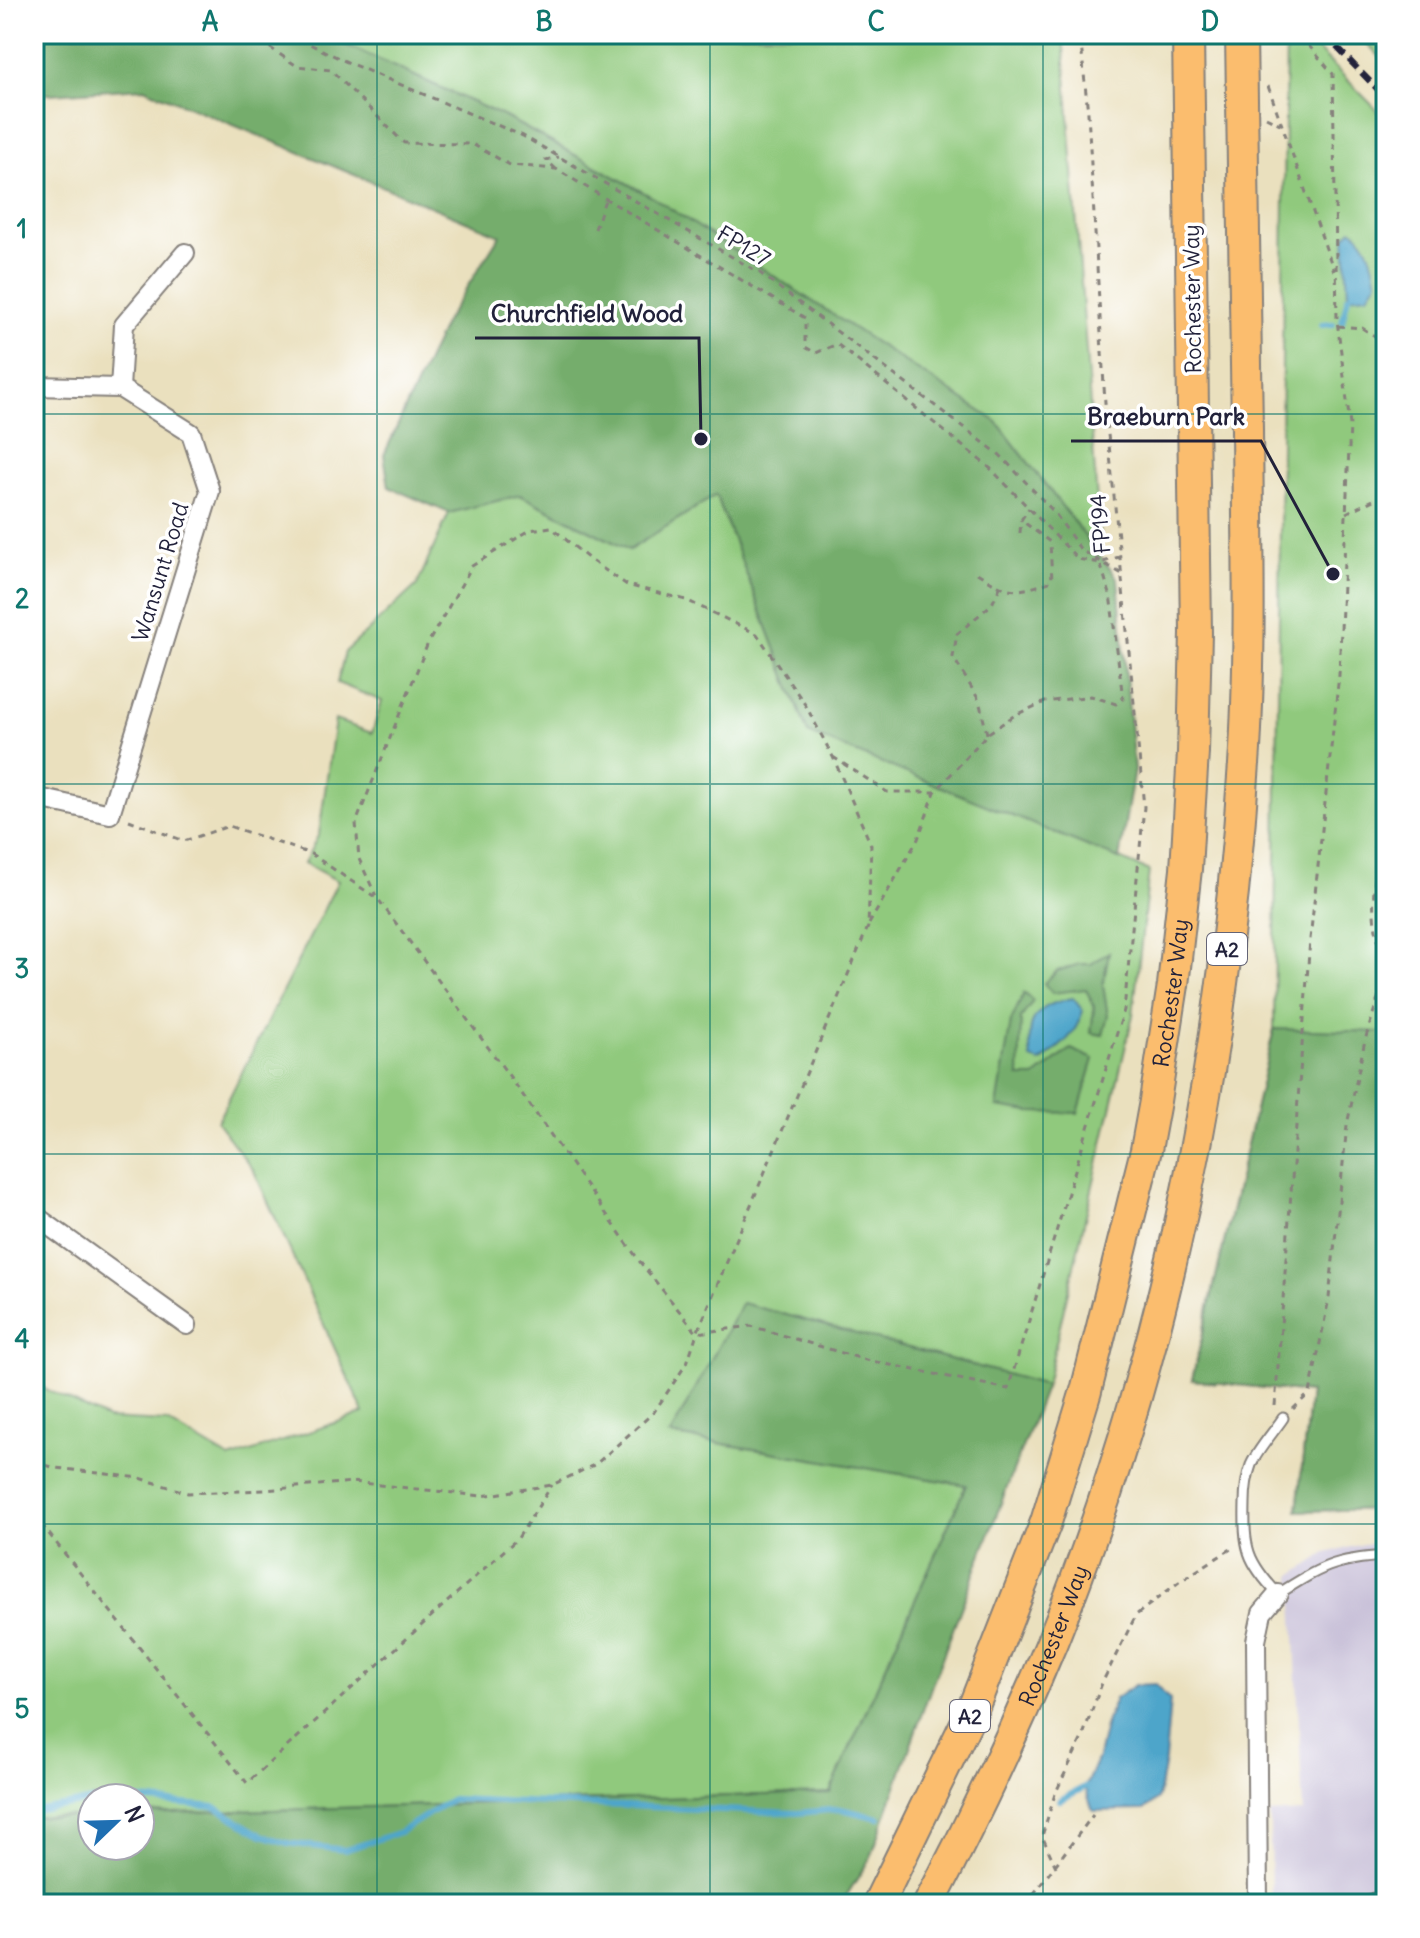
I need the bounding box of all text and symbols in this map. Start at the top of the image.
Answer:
text: A [202,5,219,38]
text: B [535,5,553,38]
text: C [867,5,885,38]
text: D [1201,5,1219,38]
text: 1 [17,212,27,245]
street label: FP127 [712,219,776,273]
street label: Rochester Way [1177,224,1207,374]
callout: Churchfield Wood [475,290,699,338]
text: Churchfield Wood [491,298,683,328]
callout: Braeburn Park [1071,393,1261,441]
text: Braeburn Park [1087,401,1245,431]
street label: FP194 [1083,493,1117,555]
street label: Wansunt Road [126,499,194,645]
text: 2 [15,582,29,615]
street label: Rochester Way [1146,917,1194,1069]
road number: A2 [1207,933,1247,965]
text: 3 [15,952,29,985]
text: 4 [14,1322,30,1355]
street label: Rochester Way [1012,1561,1094,1710]
text: 5 [15,1692,30,1725]
road number: A2 [950,1700,990,1732]
north arrow [76,1782,156,1862]
text: N [119,1802,150,1827]

